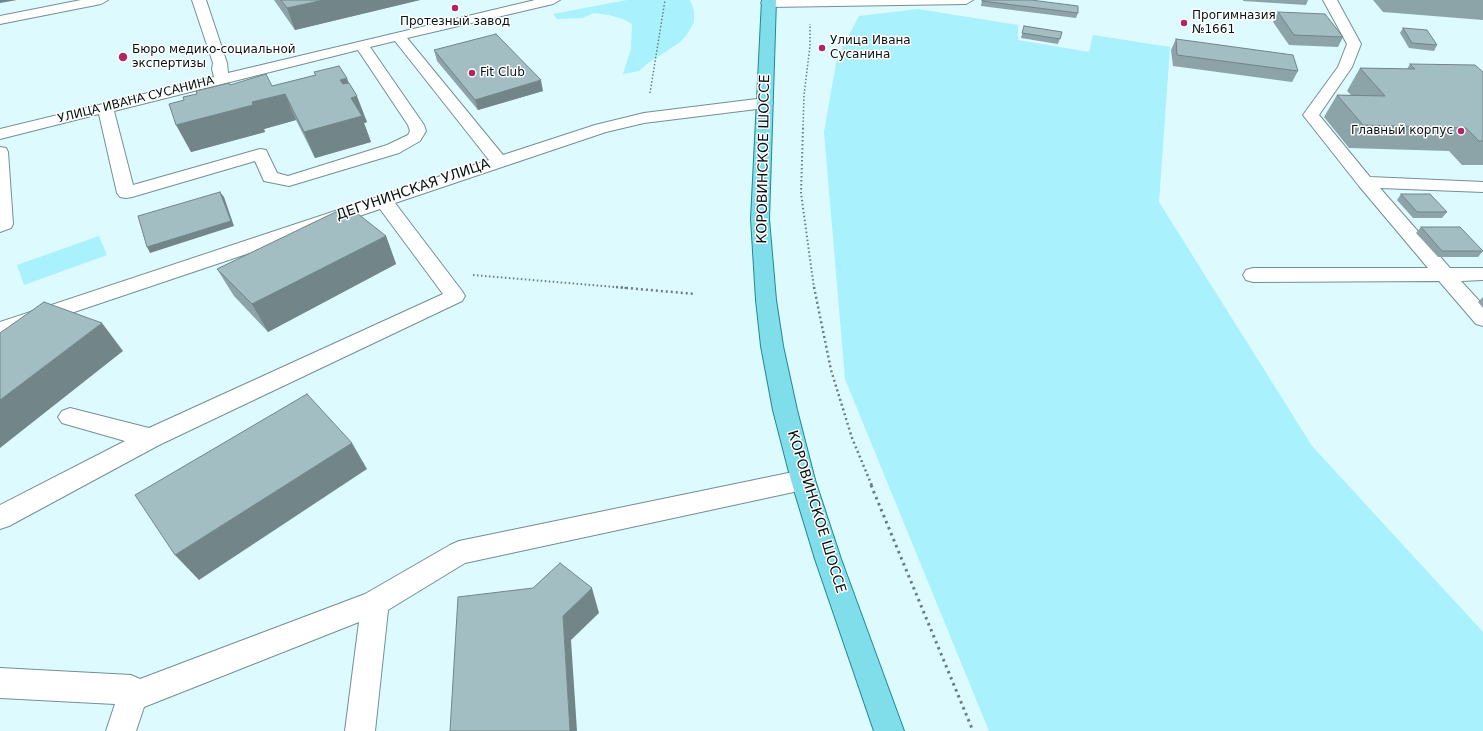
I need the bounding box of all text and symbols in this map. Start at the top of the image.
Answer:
marker: Протезный завод [450,3,460,13]
place label: Прогимназия №1661 [1192,9,1276,37]
place label: Протезный завод [400,15,510,29]
marker: Прогимназия №1661 [1179,18,1189,28]
place label: Улица Ивана Сусанина [830,34,911,62]
place label: Бюро медико-социальной экспертизы [132,43,296,71]
marker: Улица Ивана Сусанина [817,43,827,53]
marker: Бюро медико-социальной экспертизы [117,51,129,63]
place label: Fit Club [480,66,525,80]
marker: Fit Club [467,68,477,78]
street label: УЛИЦА ИВАНА СУСАНИНА [56,74,216,126]
street label: КОРОВИНСКОЕ ШОССЕ [754,74,774,244]
place label: Главный корпус [1351,124,1453,138]
marker: Главный корпус [1456,126,1466,136]
street label: ДЕГУНИНСКАЯ УЛИЦА [334,156,492,224]
street label: КОРОВИНСКОЕ ШОССЕ [783,429,849,595]

